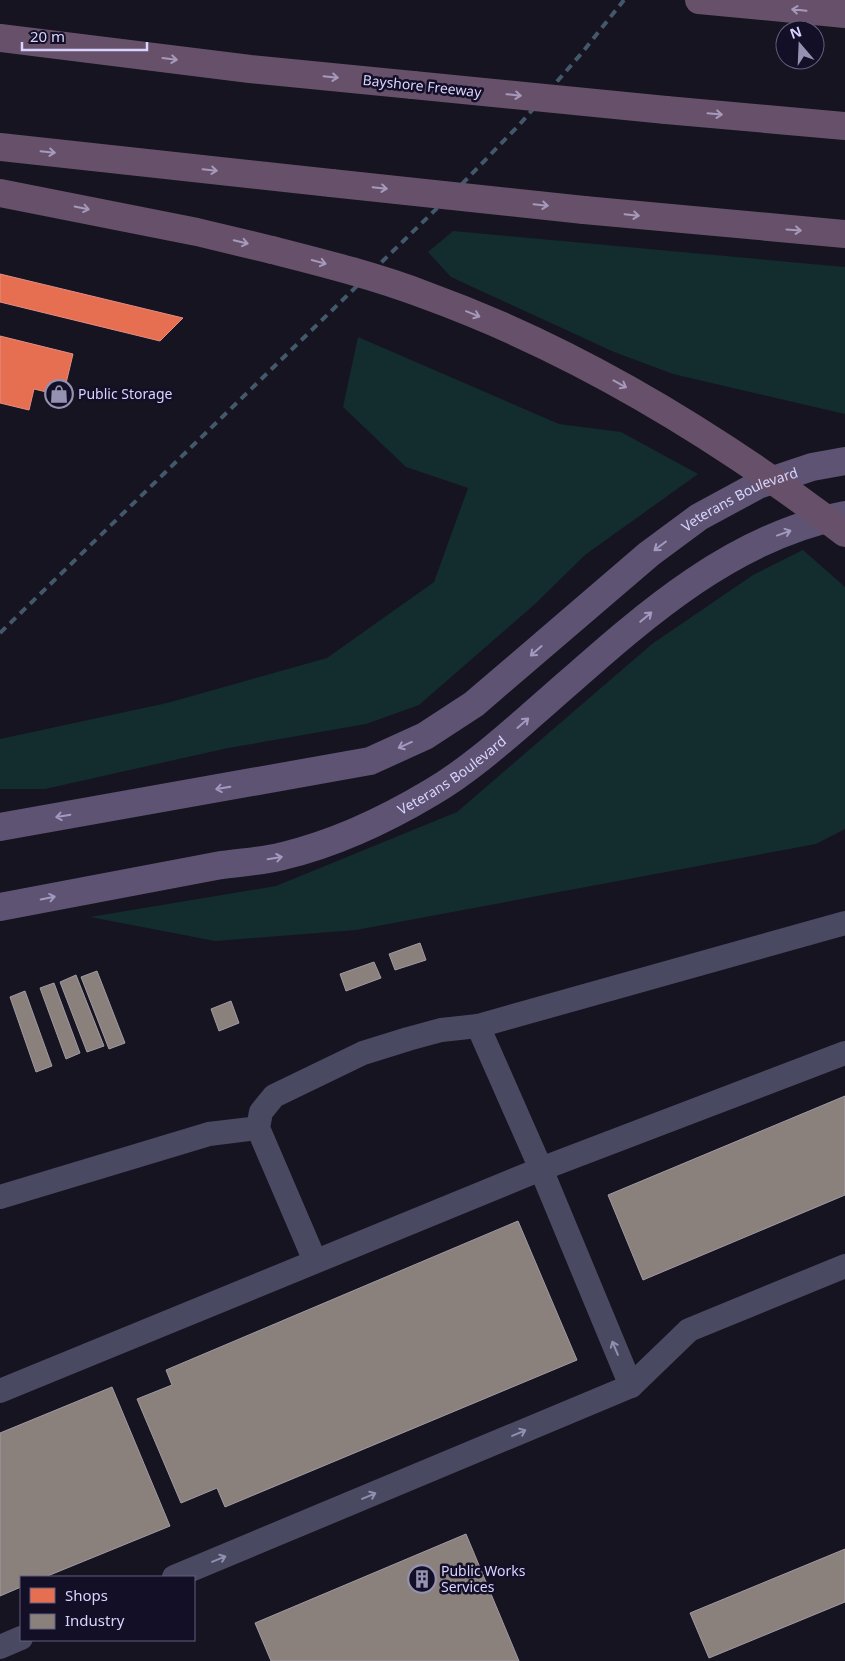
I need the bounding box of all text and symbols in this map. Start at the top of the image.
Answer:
one-way arrow [791,5,807,15]
scale bar [22,20,148,52]
north arrow [775,20,825,70]
text: N [787,21,804,43]
text: 20 m [30,26,65,46]
one-way arrow [162,54,178,64]
street label: Bayshore Freeway [362,70,483,101]
one-way arrow [323,72,339,82]
one-way arrow [506,90,522,100]
one-way arrow [706,109,722,119]
one-way arrow [40,147,56,157]
one-way arrow [202,165,218,175]
one-way arrow [372,183,388,193]
one-way arrow [533,201,549,210]
one-way arrow [74,204,90,214]
one-way arrow [624,210,640,220]
one-way arrow [786,226,802,235]
one-way arrow [233,238,249,247]
one-way arrow [311,258,327,268]
one-way arrow [465,310,480,319]
shop icon: Public Storage [44,379,74,409]
one-way arrow [612,379,626,389]
place label: Public Storage [78,384,172,403]
street label: Veterans Boulevard [677,462,800,536]
one-way arrow [776,528,791,537]
one-way arrow [654,540,667,551]
one-way arrow [640,612,653,623]
one-way arrow [530,645,543,656]
one-way arrow [516,717,529,729]
street label: Veterans Boulevard [394,731,510,819]
one-way arrow [398,741,413,751]
one-way arrow [216,784,232,794]
one-way arrow [56,812,72,822]
one-way arrow [267,852,283,862]
one-way arrow [40,892,56,902]
one-way arrow [610,1341,620,1356]
one-way arrow [511,1428,526,1438]
one-way arrow [361,1491,376,1501]
one-way arrow [211,1554,227,1563]
place label: Public Works Services [441,1561,526,1596]
building icon: Public Works Services [407,1564,437,1594]
legend [20,1576,195,1641]
text: Shops [65,1585,108,1605]
text: Industry [65,1610,125,1630]

